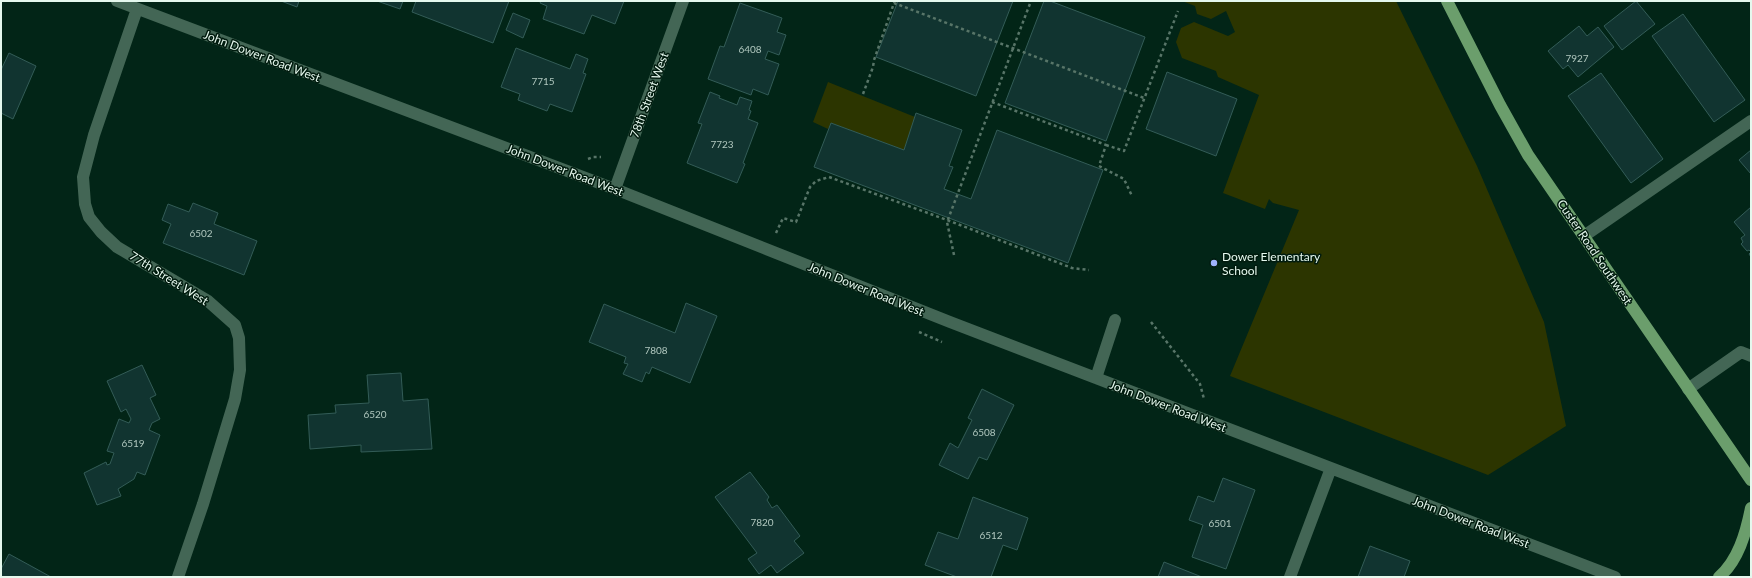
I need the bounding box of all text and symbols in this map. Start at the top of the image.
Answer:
street label: John Dower Road West [201,27,323,85]
house number: 6408 [738,43,762,55]
street label: 78th Street West [627,49,672,140]
house number: 7927 [1565,52,1589,64]
house number: 7715 [531,75,555,87]
house number: 7723 [710,138,734,150]
street label: John Dower Road West [504,141,626,199]
street label: Custer Road Southwest [1554,197,1636,308]
house number: 6502 [189,227,213,239]
street label: 77th Street West [127,248,212,309]
place label: Dower Elementary School [1222,249,1321,278]
marker: Dower Elementary School [1209,258,1219,268]
street label: John Dower Road West [806,259,927,319]
house number: 7808 [644,344,668,356]
street label: John Dower Road West [1107,377,1229,435]
house number: 6520 [363,408,387,420]
house number: 6508 [972,426,996,438]
house number: 6519 [121,437,145,449]
street label: John Dower Road West [1410,493,1532,551]
house number: 7820 [750,516,774,528]
house number: 6501 [1208,517,1232,529]
house number: 6512 [979,529,1003,541]

